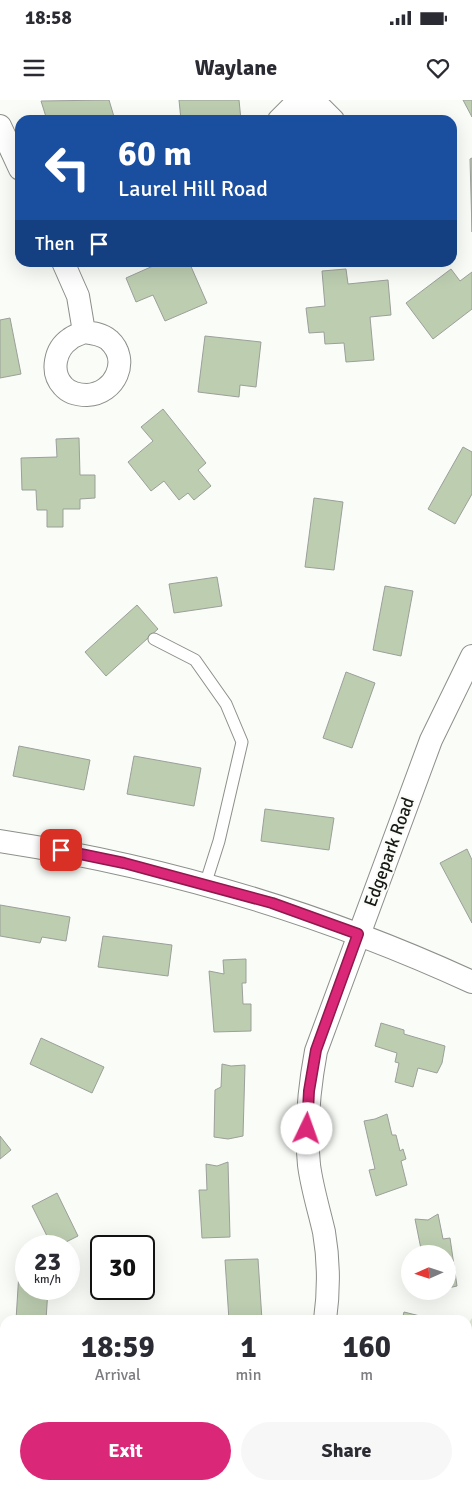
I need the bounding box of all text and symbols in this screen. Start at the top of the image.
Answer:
text: 18:58 [25,6,72,30]
icon: menu [20,54,48,82]
text: Waylane [195,54,277,81]
icon: heart [424,54,452,82]
text: 60 m [118,132,192,175]
icon: left [35,135,100,200]
text: Laurel Hill Road [118,175,268,202]
icon: arrive [85,230,113,258]
text: Then [35,232,75,256]
street label: Edgepark Road [359,794,419,910]
pin [40,829,82,871]
icon: arrive [47,836,75,864]
position arrow [280,1102,332,1154]
speed limit sign: 30 [90,1235,155,1300]
north arrow [401,1245,456,1300]
map controls [401,1245,456,1300]
text: 23 [34,1246,61,1277]
text: km/h [34,1272,61,1287]
text: 18:59 [81,1329,155,1366]
text: 1 [240,1329,257,1366]
text: 160 [342,1329,391,1366]
text: Arrival [95,1365,141,1385]
text: min [236,1365,261,1385]
text: m [360,1365,373,1385]
button: Exit [20,1422,231,1480]
button: Share [241,1422,452,1480]

